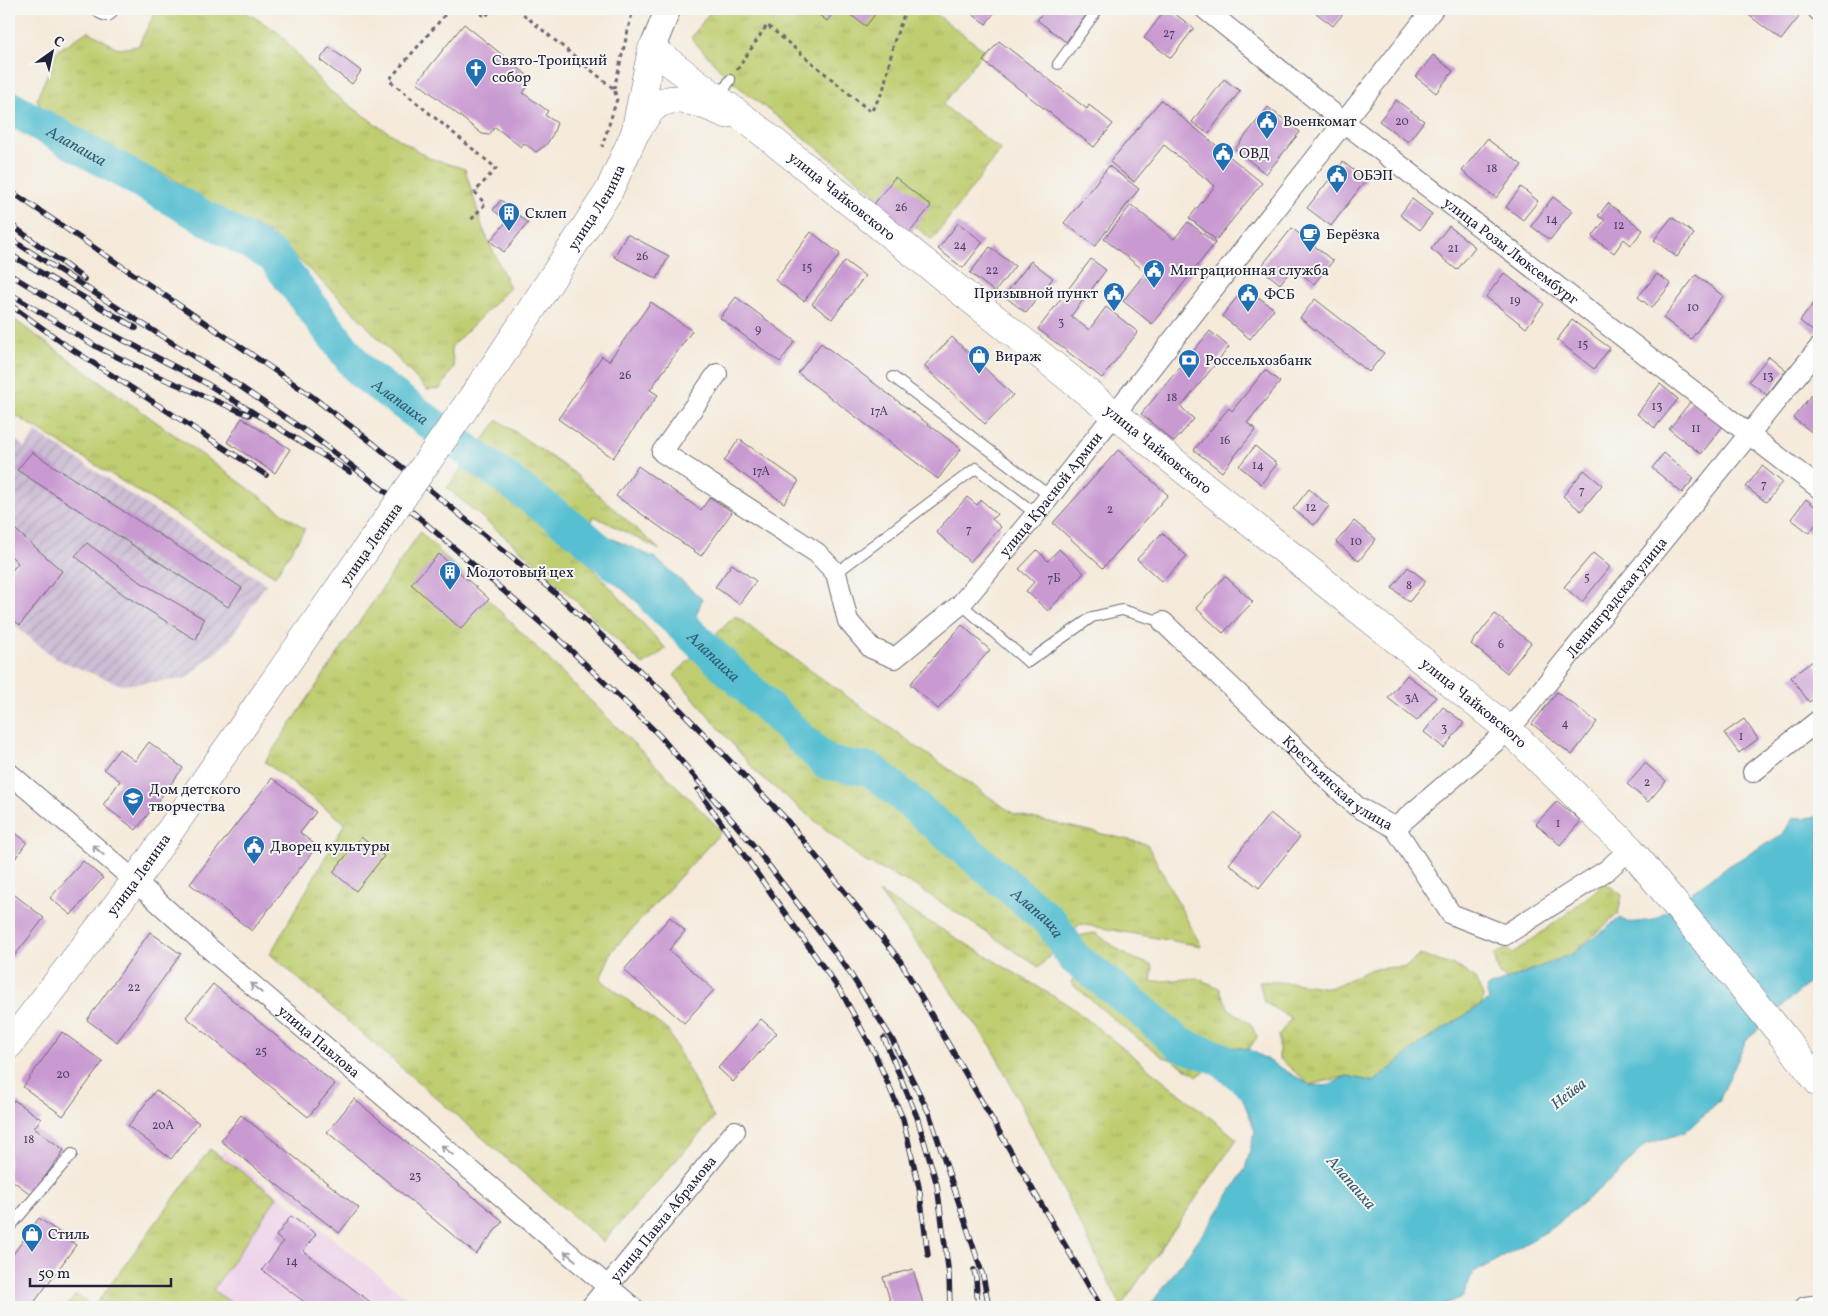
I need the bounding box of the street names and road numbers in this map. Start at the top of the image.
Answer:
street label: улица Чайковского [783,148,899,247]
street label: улица Ленина [564,162,631,255]
street label: улица Розы Люксембург [1438,193,1582,311]
street label: улица Чайковского [1099,401,1215,500]
street label: улица Красной Армии [995,428,1108,562]
street label: улица Ленина [336,499,409,591]
street label: Ленинградская улица [1562,533,1673,663]
street label: улица Чайковского [1415,654,1531,754]
street label: Крестьянская улица [1277,732,1396,837]
street label: улица Ленина [103,830,177,921]
street label: улица Павлова [272,1001,364,1084]
street label: улица Павла Абрамова [606,1152,722,1287]

